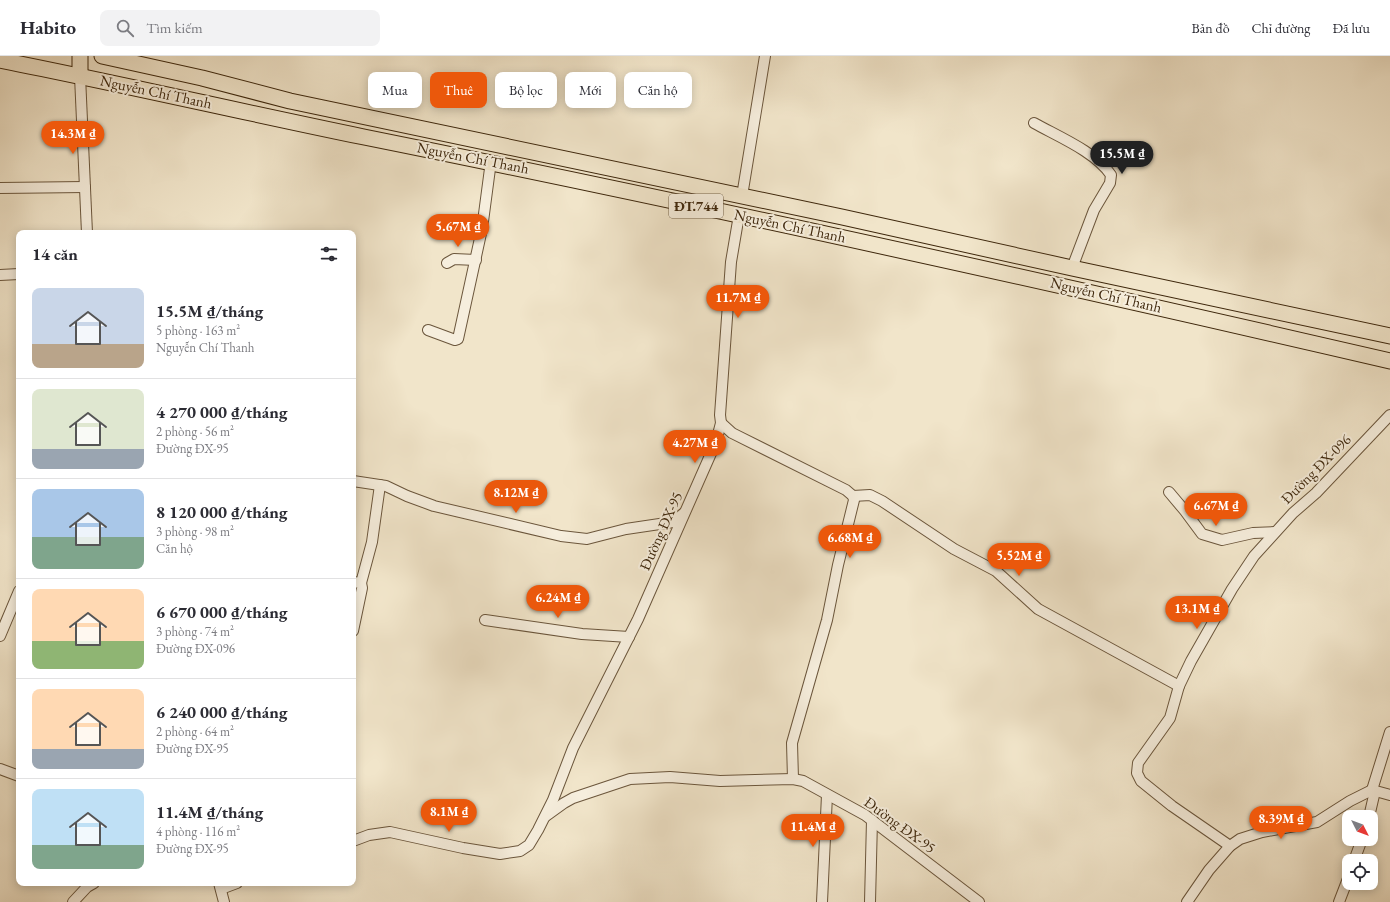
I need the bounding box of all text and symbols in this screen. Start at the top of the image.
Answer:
search box [100,10,380,46]
text: Habito [20,15,76,40]
icon: search [114,17,136,39]
text: Tìm kiếm [146,18,203,37]
text: Bản đồ [1192,19,1230,37]
text: Chỉ đường [1252,19,1310,37]
text: Đã lưu [1332,19,1370,37]
street label: Nguyễn Chí Thanh [99,70,214,113]
chip: Mua [368,72,422,108]
chip: Thuê [430,72,487,108]
chip: Bộ lọc [495,72,557,108]
chip: Mới [565,72,616,108]
chip: Căn hộ [624,72,692,108]
pin: 14.3M ₫ [36,121,110,155]
text: 14.3M ₫ [50,125,96,142]
street label: Nguyễn Chí Thanh [415,137,531,178]
pin: 15.5M ₫ [1085,141,1159,175]
text: 15.5M ₫ [1099,145,1145,162]
road number: ĐT.744 [669,194,723,218]
street label: Nguyễn Chí Thanh [733,204,848,247]
pin: 5.67M ₫ [421,214,495,248]
text: 5.67M ₫ [435,218,481,235]
text: 14 căn [32,243,78,265]
icon: filters [318,243,340,265]
street label: Nguyễn Chí Thanh [1049,272,1164,317]
pin: 11.7M ₫ [701,285,775,319]
text: 11.7M ₫ [715,289,761,306]
text: 15.5M ₫/tháng [156,300,263,322]
icon: home [64,304,112,352]
text: 5 phòng · 163 m² [156,322,240,339]
text: Nguyễn Chí Thanh [156,339,255,356]
text: 4 270 000 ₫/tháng [156,401,287,423]
icon: home [64,405,112,453]
text: 2 phòng · 56 m² [156,423,234,440]
pin: 4.27M ₫ [658,430,732,464]
street label: Đường ĐX-096 [1277,430,1355,508]
text: 4.27M ₫ [672,434,718,451]
text: Đường ĐX-95 [156,440,229,457]
pin: 8.12M ₫ [479,480,553,514]
text: 8.12M ₫ [493,484,539,501]
street label: Đường ĐX-95 [635,489,686,573]
pin: 6.67M ₫ [1179,493,1253,527]
text: 6.67M ₫ [1193,497,1239,514]
text: 8 120 000 ₫/tháng [156,501,287,523]
icon: home [64,505,112,553]
text: 3 phòng · 98 m² [156,523,234,540]
pin: 6.68M ₫ [813,525,887,559]
text: 6.68M ₫ [827,529,873,546]
text: Căn hộ [156,540,193,557]
pin: 5.52M ₫ [982,543,1056,577]
text: 5.52M ₫ [996,547,1042,564]
pin: 6.24M ₫ [521,585,595,619]
text: 6.24M ₫ [535,589,581,606]
pin: 13.1M ₫ [1160,596,1234,630]
text: 13.1M ₫ [1174,600,1220,617]
text: 6 670 000 ₫/tháng [156,601,287,623]
icon: home [64,605,112,653]
text: 3 phòng · 74 m² [156,623,234,640]
text: Đường ĐX-096 [156,640,235,657]
text: 6 240 000 ₫/tháng [156,701,287,723]
icon: home [64,705,112,753]
text: 2 phòng · 64 m² [156,723,234,740]
text: Đường ĐX-95 [156,740,229,757]
street label: Đường ĐX-95 [861,792,940,857]
pin: 8.1M ₫ [416,799,482,833]
text: 11.4M ₫/tháng [156,801,263,823]
text: 8.1M ₫ [430,803,468,820]
icon: home [64,805,112,853]
pin: 8.39M ₫ [1244,806,1318,840]
text: 8.39M ₫ [1258,810,1304,827]
north arrow [1342,810,1378,846]
map controls [1342,810,1378,890]
pin: 11.4M ₫ [776,814,850,848]
text: 11.4M ₫ [790,818,836,835]
text: 4 phòng · 116 m² [156,823,240,840]
text: Đường ĐX-95 [156,840,229,857]
button: locate [1342,854,1378,890]

